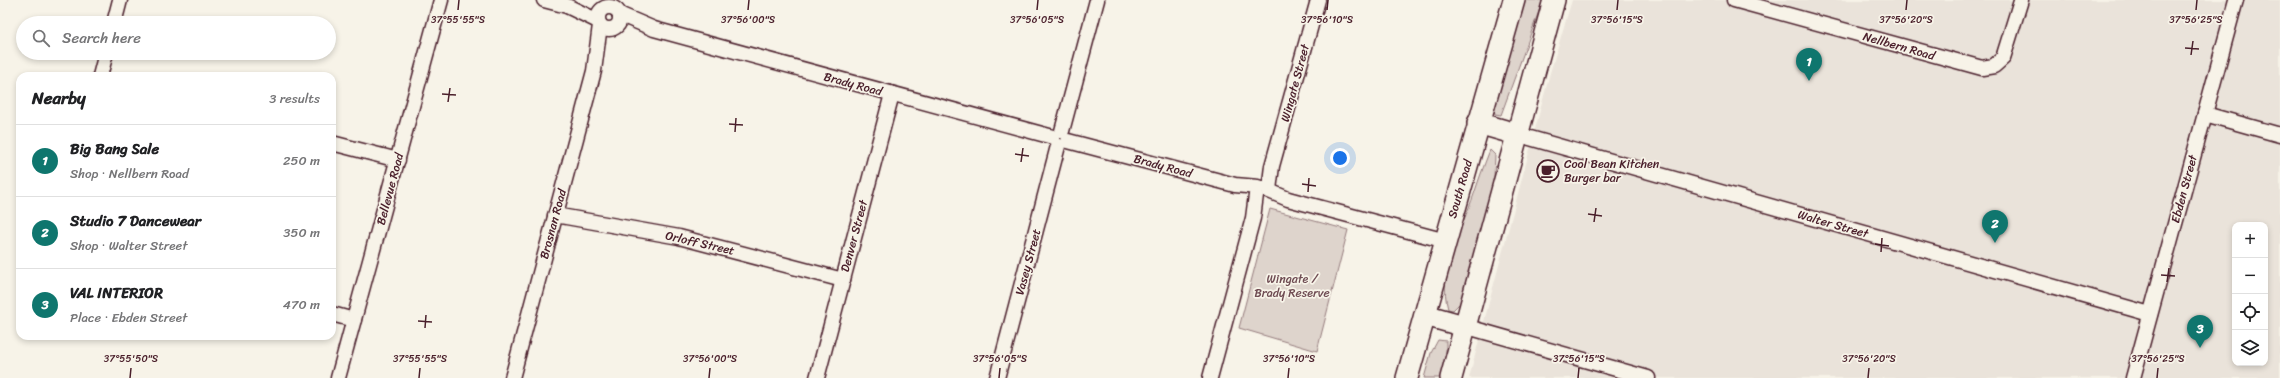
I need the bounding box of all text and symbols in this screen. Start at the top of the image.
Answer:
text: 37°55'55"S [431,11,486,29]
text: 37°56'00"S [721,11,776,29]
text: 37°56'05"S [1010,11,1065,29]
text: 37°56'10"S [1301,11,1354,29]
text: 37°56'15"S [1591,11,1644,29]
text: 37°56'20"S [1879,11,1933,29]
text: 37°56'25"S [2169,11,2223,29]
search box [16,16,336,60]
text: Search here [62,25,141,51]
street label: Nellbern Road [1860,25,1938,67]
icon: search [30,27,52,49]
street label: Wingate Street [1274,41,1316,124]
pin: 1 [1796,48,1822,81]
street label: Brady Road [821,66,886,103]
text: Nearby [32,83,86,113]
text: 3 results [269,87,320,110]
text: Big Bang Sale [70,136,159,162]
street label: Brady Road [1131,148,1196,185]
your location [1330,148,1350,168]
text: 1 [42,149,48,172]
text: 250 m [283,149,320,172]
street label: Bellevue Road [370,149,411,227]
street label: Ebden Street [2164,151,2204,226]
place label: Cool Bean Kitchen Burger bar [1564,153,1660,189]
street label: South Road [1441,156,1479,221]
cafe icon: Cool Bean Kitchen Burger bar [1535,158,1561,184]
text: Shop · Nellbern Road [70,162,189,185]
street label: Brosnan Road [533,186,573,262]
street label: Denver Street [834,196,875,275]
street label: Walter Street [1795,203,1872,245]
text: Studio 7 Dancewear [70,208,201,234]
pin: 2 [1982,210,2008,243]
text: 2 [41,221,49,244]
text: 350 m [283,221,320,244]
map controls [2232,222,2268,366]
button: + [2232,222,2268,258]
street label: Orloff Street [663,224,737,262]
street label: Vasey Street [1009,226,1047,298]
text: Shop · Walter Street [70,234,187,257]
button: − [2232,258,2268,294]
park label: Wingate / Brady Reserve [1254,268,1330,304]
text: VAL INTERIOR [70,280,163,306]
text: 3 [41,293,49,316]
text: 470 m [283,293,320,316]
button: locate [2232,294,2268,330]
text: Place · Ebden Street [70,306,187,329]
pin: 3 [2187,315,2213,348]
button: layers [2232,330,2268,366]
text: 37°55'50"S [104,350,159,368]
text: 37°55'55"S [393,350,448,368]
text: 37°56'00"S [683,350,738,368]
text: 37°56'05"S [973,350,1028,368]
text: 37°56'10"S [1263,350,1316,368]
text: 37°56'15"S [1553,350,1606,368]
text: 37°56'20"S [1842,350,1896,368]
text: 37°56'25"S [2131,350,2185,368]

